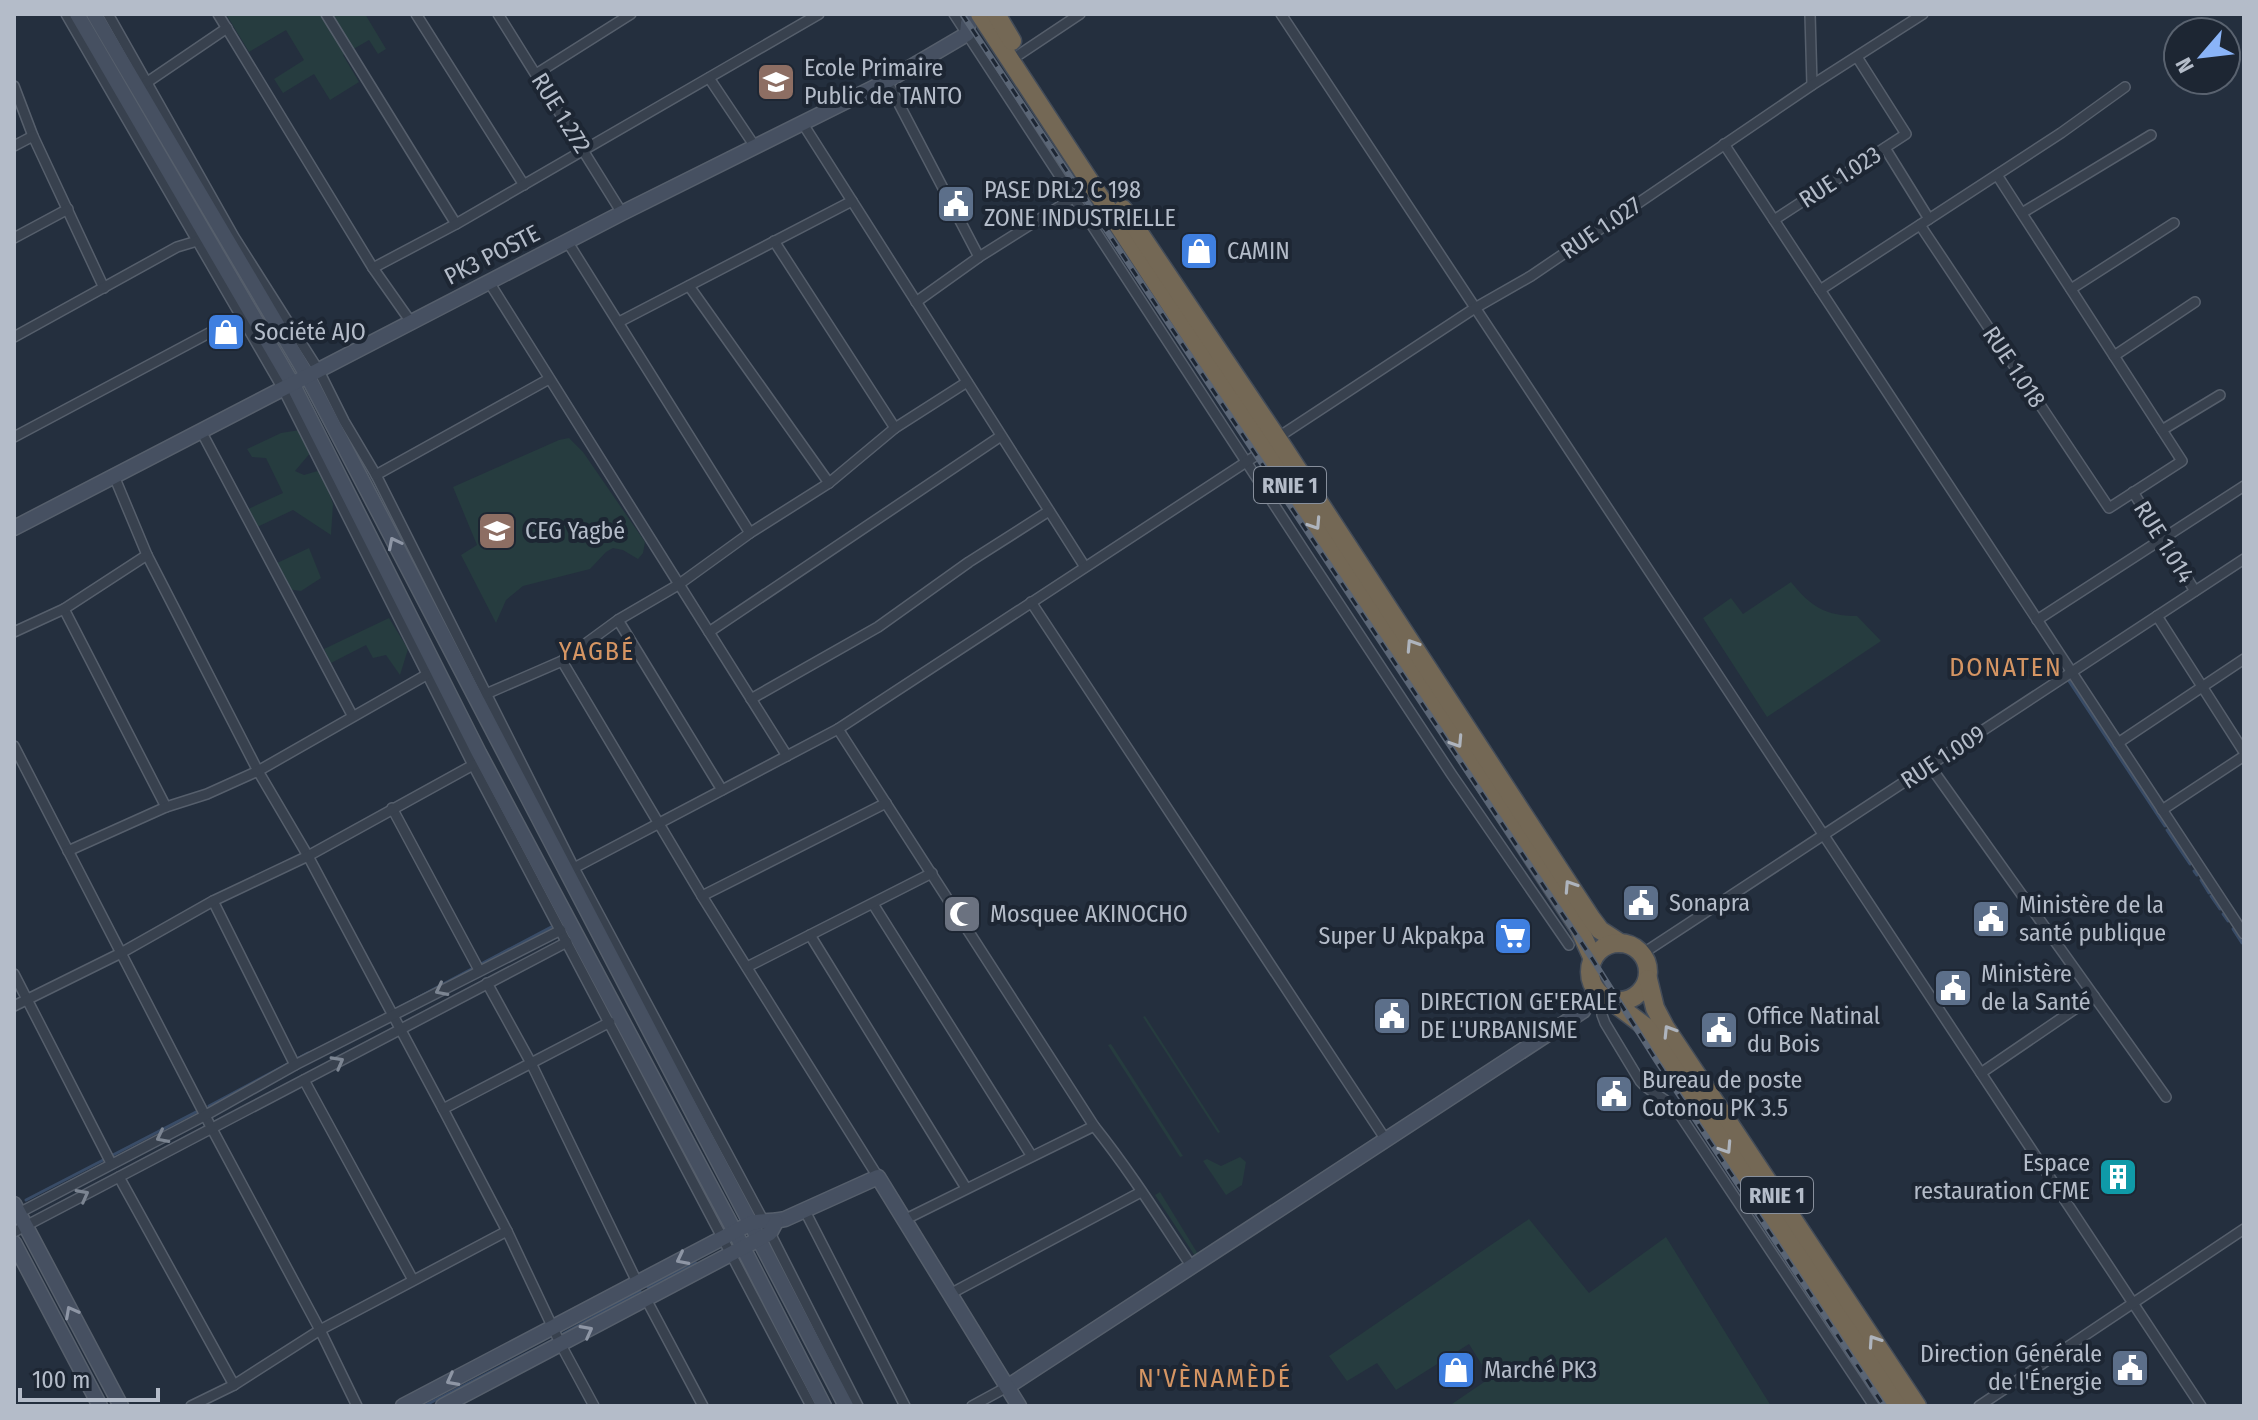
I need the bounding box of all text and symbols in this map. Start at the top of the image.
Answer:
north arrow [2162,16,2242,96]
text: N [2170,53,2200,77]
place label: Ecole Primaire Public de TANTO [804,54,962,110]
school or university icon: Ecole Primaire Public de TANTO [755,61,797,103]
street label: RUE 1.272 [526,68,596,158]
street label: RUE 1.023 [1794,140,1886,214]
place label: PASE DRL2 C 198 ZONE INDUSTRIELLE [984,176,1176,232]
public building icon: PASE DRL2 C 198 ZONE INDUSTRIELLE [935,183,977,225]
street label: RUE 1.027 [1556,191,1647,265]
street label: PK3 POSTE [440,219,544,291]
shop icon: CAMIN [1178,230,1220,272]
place label: CAMIN [1227,237,1290,265]
shop icon: Société AJO [205,311,247,353]
place label: Société AJO [254,318,366,346]
street label: RUE 1.018 [1977,321,2051,413]
road number: RNIE 1 [1254,467,1326,503]
street label: RUE 1.014 [2128,496,2200,588]
school or university icon: CEG Yagbé [476,510,518,552]
one-way arrow [1306,515,1321,530]
place label: CEG Yagbé [525,517,625,545]
one-way arrow [389,537,404,551]
district label: YAGBÉ [559,636,635,667]
one-way arrow [1407,639,1422,653]
district label: DONATEN [1949,652,2063,683]
street label: RUE 1.009 [1896,720,1990,794]
one-way arrow [1448,733,1463,747]
one-way arrow [1565,880,1580,894]
public building icon: Sonapra [1620,882,1662,924]
place label: Sonapra [1669,889,1750,917]
place label: Ministère de la santé publique [2019,891,2166,947]
mosque icon: Mosquee AKINOCHO [941,893,983,935]
public building icon: Ministère de la santé publique [1970,898,2012,940]
place label: Mosquee AKINOCHO [990,900,1188,928]
supermarket icon: Super U Akpakpa [1492,915,1534,957]
place label: Super U Akpakpa [1319,922,1485,950]
place label: Ministère de la Santé [1981,960,2091,1016]
public building icon: Ministère de la Santé [1932,967,1974,1009]
one-way arrow [435,980,450,995]
place label: DIRECTION GE'ERALE DE L'URBANISME [1420,988,1618,1044]
public building icon: DIRECTION GE'ERALE DE L'URBANISME [1371,995,1413,1037]
place label: Office Natinal du Bois [1747,1002,1880,1058]
public building icon: Office Natinal du Bois [1698,1009,1740,1051]
one-way arrow [1663,1025,1678,1040]
one-way arrow [329,1056,344,1072]
place label: Bureau de poste Cotonou PK 3.5 [1642,1066,1802,1122]
public building icon: Bureau de poste Cotonou PK 3.5 [1593,1073,1635,1115]
one-way arrow [156,1128,171,1143]
one-way arrow [1716,1139,1731,1153]
place label: Espace restauration CFME [1913,1149,2090,1205]
building icon: Espace restauration CFME [2097,1156,2139,1198]
road number: RNIE 1 [1741,1177,1813,1213]
one-way arrow [74,1189,89,1204]
one-way arrow [676,1250,691,1265]
one-way arrow [65,1307,81,1321]
one-way arrow [578,1326,593,1341]
one-way arrow [1869,1336,1884,1350]
place label: Direction Générale de l'Énergie [1920,1340,2102,1396]
public building icon: Direction Générale de l'Énergie [2109,1347,2151,1389]
shop icon: Marché PK3 [1435,1349,1477,1391]
scale bar [20,1352,158,1402]
place label: Marché PK3 [1484,1356,1597,1384]
district label: N'VÈNAMÈDÉ [1138,1363,1292,1394]
text: 100 m [32,1366,90,1394]
one-way arrow [445,1370,460,1385]

